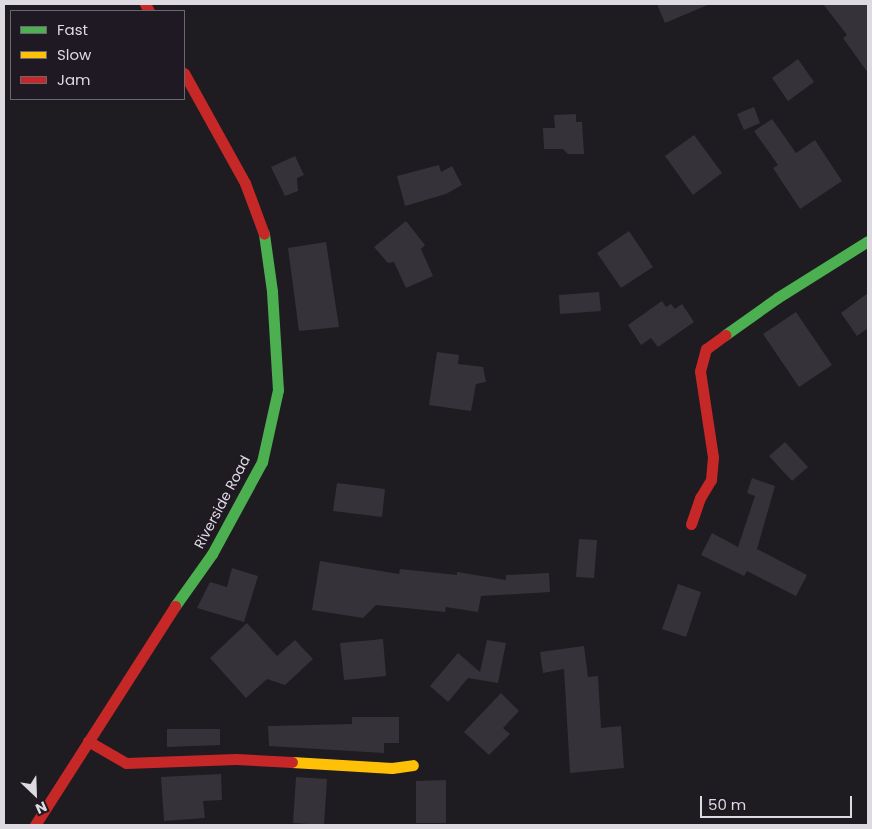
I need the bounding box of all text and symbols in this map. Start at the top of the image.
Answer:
legend [10,10,185,100]
text: Fast [57,19,88,40]
text: Slow [57,44,91,65]
text: Jam [57,69,91,90]
street label: Riverside Road [190,453,254,551]
north arrow [10,769,60,819]
scale bar [702,786,854,818]
text: 50 m [708,794,746,815]
text: N [32,796,50,819]

